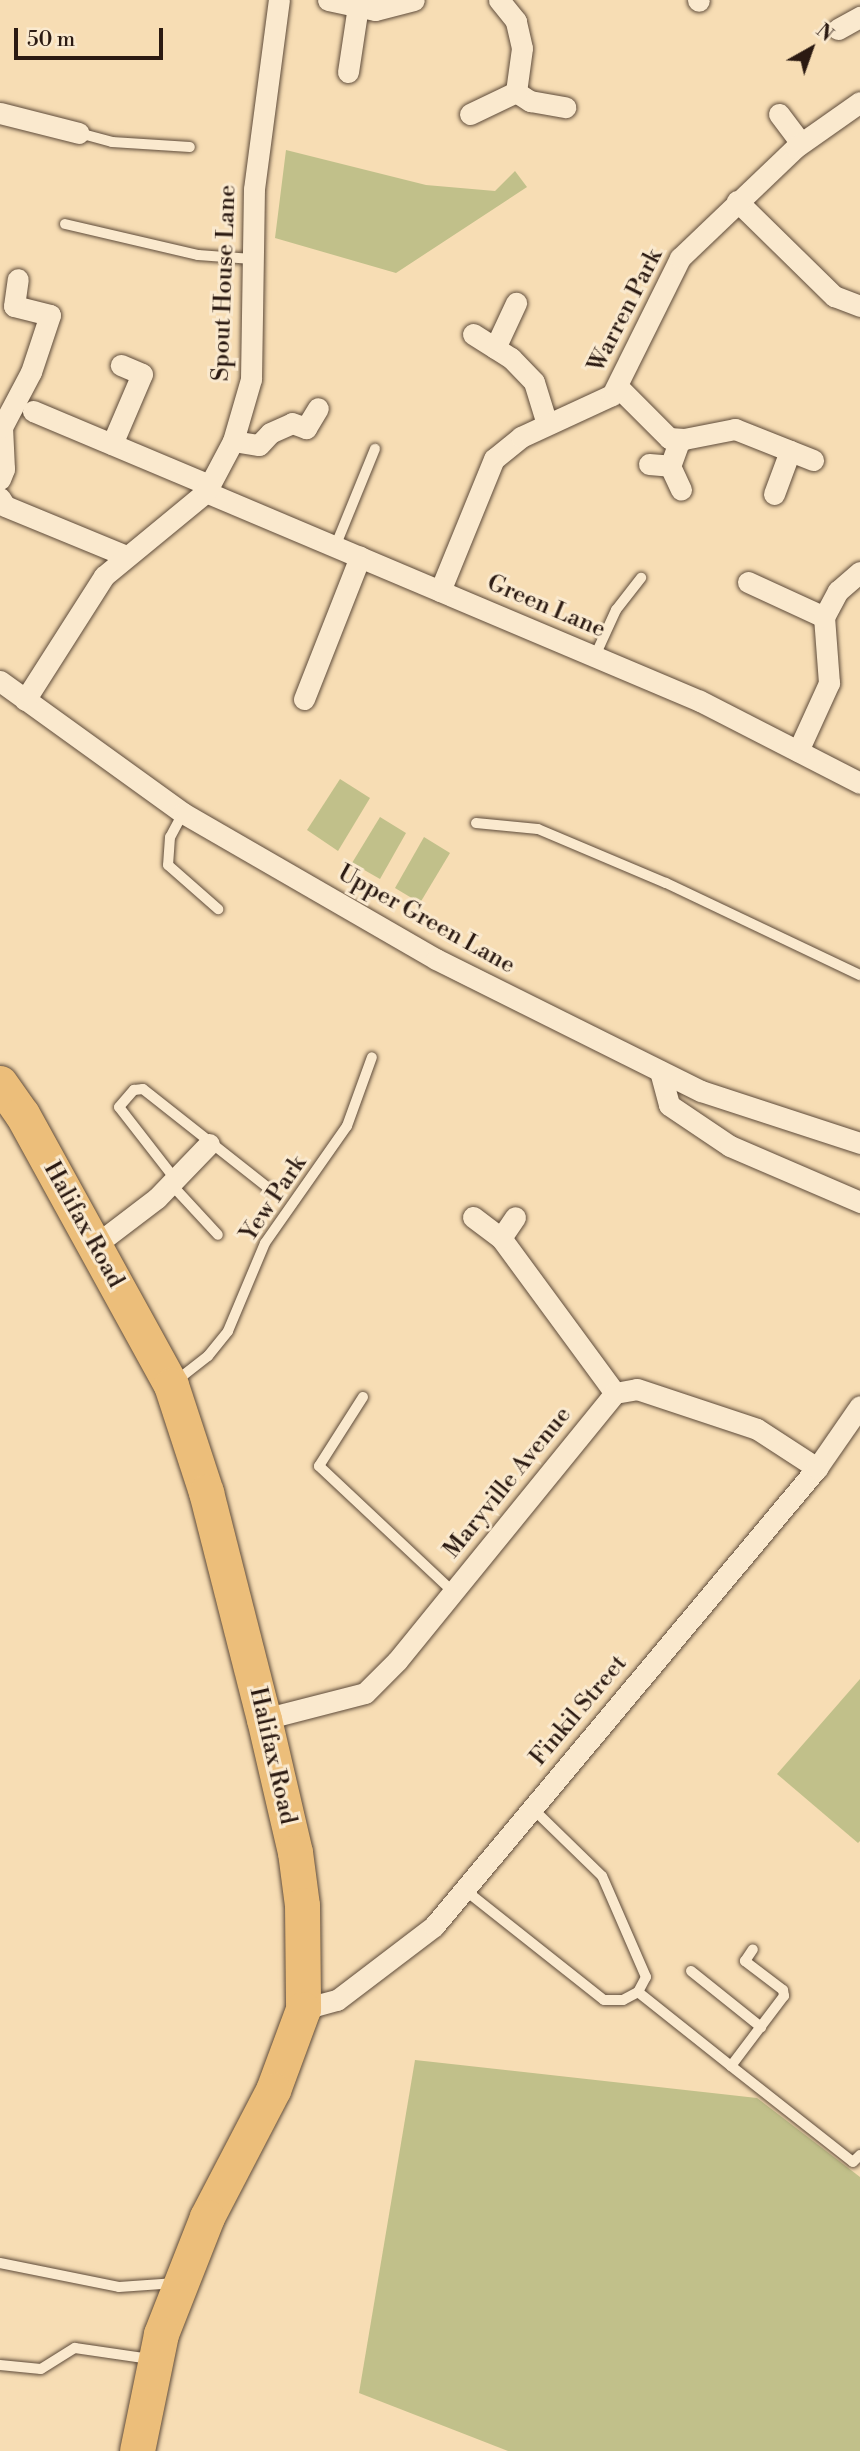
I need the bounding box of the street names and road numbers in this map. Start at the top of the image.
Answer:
street label: Spout House Lane [207,184,243,382]
street label: Warren Park [583,244,669,378]
street label: Green Lane [482,569,610,645]
street label: Upper Green Lane [332,859,520,981]
street label: Yew Park [235,1151,313,1247]
street label: Halifax Road [36,1157,130,1293]
street label: Maryville Avenue [438,1401,578,1565]
street label: Finkil Street [524,1650,634,1772]
street label: Halifax Road [242,1685,302,1827]

